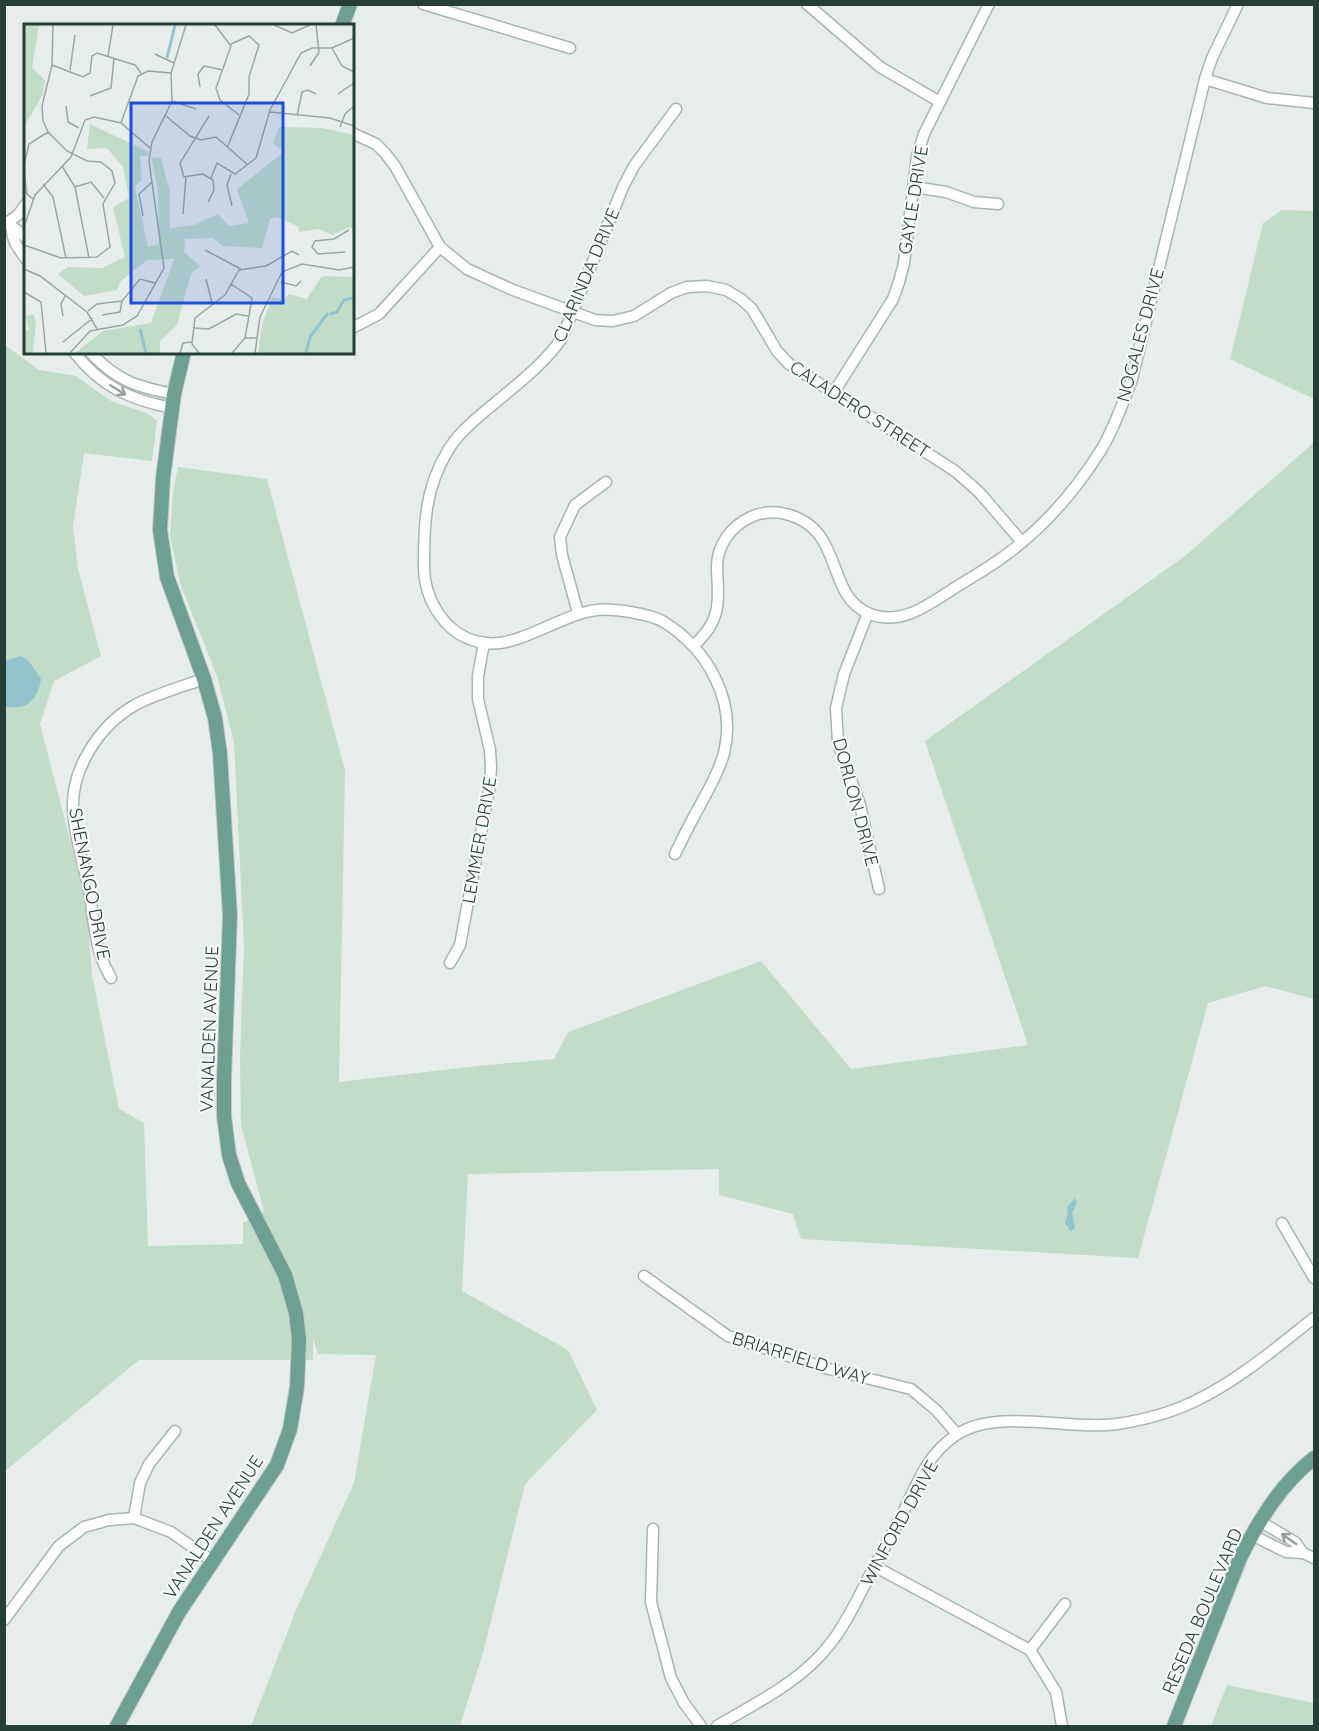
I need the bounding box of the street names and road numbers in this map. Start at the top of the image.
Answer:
street label: GAYLE DRIVE [893,144,933,256]
street label: CLARINDA DRIVE [547,204,625,346]
street label: NOGALES DRIVE [1111,266,1169,404]
street label: CALADERO STREET [785,355,935,463]
street label: DORLON DRIVE [828,735,884,869]
street label: LEMMER DRIVE [457,775,501,905]
street label: SHENANGO DRIVE [64,806,116,962]
street label: VANALDEN AVENUE [195,945,223,1113]
street label: BRIARFIELD WAY [730,1326,872,1390]
street label: VANALDEN AVENUE [158,1451,268,1603]
street label: WINFORD DRIVE [855,1456,943,1590]
street label: RESEDA BOULEVARD [1157,1524,1247,1698]

